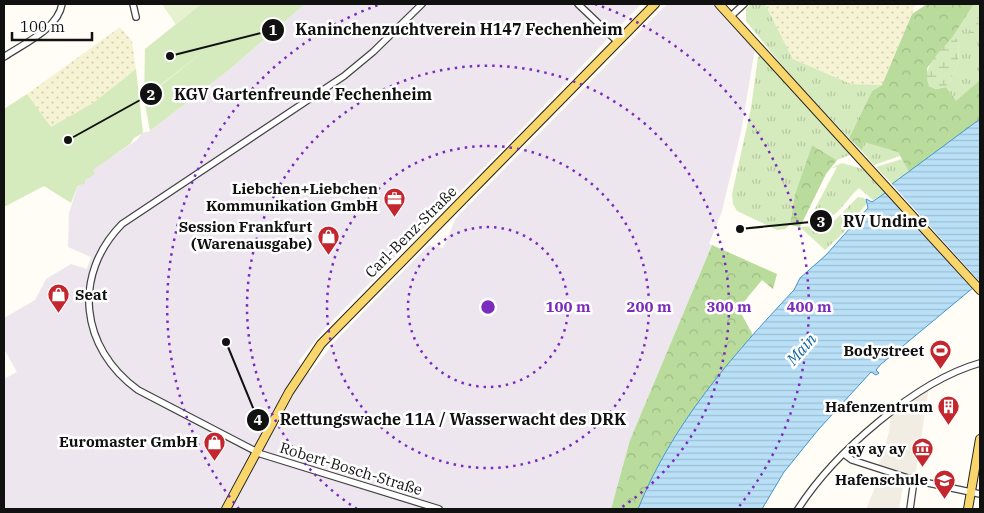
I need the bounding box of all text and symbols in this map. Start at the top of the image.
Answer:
scale bar [12,10,92,42]
callout: Kaninchenzuchtverein H147 Fechenheim [260,14,633,45]
text: 100 m [20,17,65,36]
text: Kaninchenzuchtverein H147 Fechenheim [295,19,623,39]
text: 1 [268,20,278,39]
callout: KGV Gartenfreunde Fechenheim [139,79,442,110]
text: KGV Gartenfreunde Fechenheim [174,84,433,104]
text: 2 [146,85,156,104]
place label: Liebchen+Liebchen Kommunikation GmbH [206,179,378,215]
street label: Carl-Benz-Straße [361,182,461,282]
office icon: Liebchen+Liebchen Kommunikation GmbH [382,186,406,217]
callout: RV Undine [808,206,937,237]
text: RV Undine [843,211,927,231]
text: 3 [816,212,826,231]
place label: Session Frankfurt (Warenausgabe) [179,217,312,253]
shop icon: Session Frankfurt (Warenausgabe) [316,224,340,255]
shop icon: Seat [47,283,71,314]
place label: Seat [75,285,108,304]
text: 100 m [545,297,591,316]
text: 200 m [626,297,672,316]
text: 300 m [706,297,752,316]
text: 400 m [786,297,832,316]
centre of rings [479,298,497,316]
water label: Main [781,329,820,370]
sports icon: Bodystreet [928,339,952,370]
place label: Bodystreet [844,341,924,360]
building icon: Hafenzentrum [937,395,961,426]
place label: Hafenzentrum [825,397,933,416]
callout: Rettungswache 11A / Wasserwacht des DRK [245,404,637,435]
text: Rettungswache 11A / Wasserwacht des DRK [280,409,627,429]
text: 4 [253,410,263,429]
shop icon: Euromaster GmbH [202,430,226,461]
place label: Euromaster GmbH [59,432,198,451]
museum icon: ay ay ay [910,437,934,468]
street label: Robert-Bosch-Straße [277,438,425,499]
place label: ay ay ay [848,439,906,458]
school or university icon: Hafenschule [932,468,956,499]
place label: Hafenschule [835,470,928,489]

